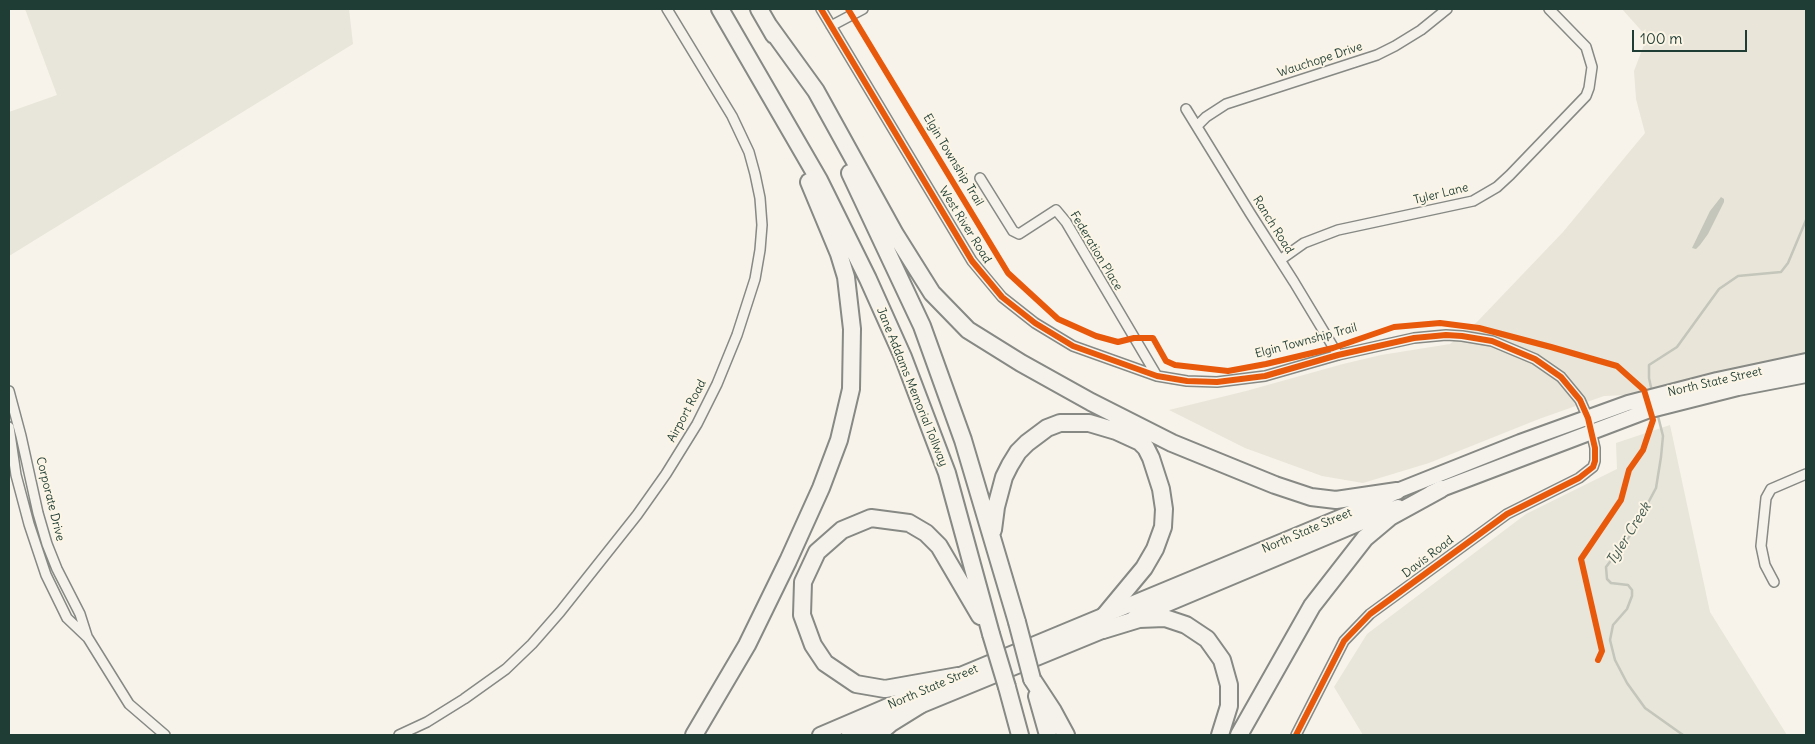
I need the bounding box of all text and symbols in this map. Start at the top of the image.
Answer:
scale bar [1635,20,1750,52]
text: 100 m [1640,29,1682,48]
street label: Wauchope Drive [1276,39,1364,81]
street label: Elgin Township Trail [920,111,986,209]
street label: Tyler Lane [1412,180,1470,208]
street label: West River Road [936,184,994,266]
street label: Ranch Road [1250,193,1296,257]
street label: Federation Place [1067,209,1125,293]
street label: Jane Addams Memorial Tollway [873,305,951,469]
street label: Elgin Township Trail [1254,320,1358,362]
street label: North State Street [1666,364,1764,400]
street label: Airport Road [664,377,710,445]
street label: Corporate Drive [33,455,67,543]
water label: Tyler Creek [1603,500,1655,568]
street label: North State Street [1260,506,1354,556]
street label: Davis Road [1400,533,1456,581]
street label: North State Street [886,662,980,712]

